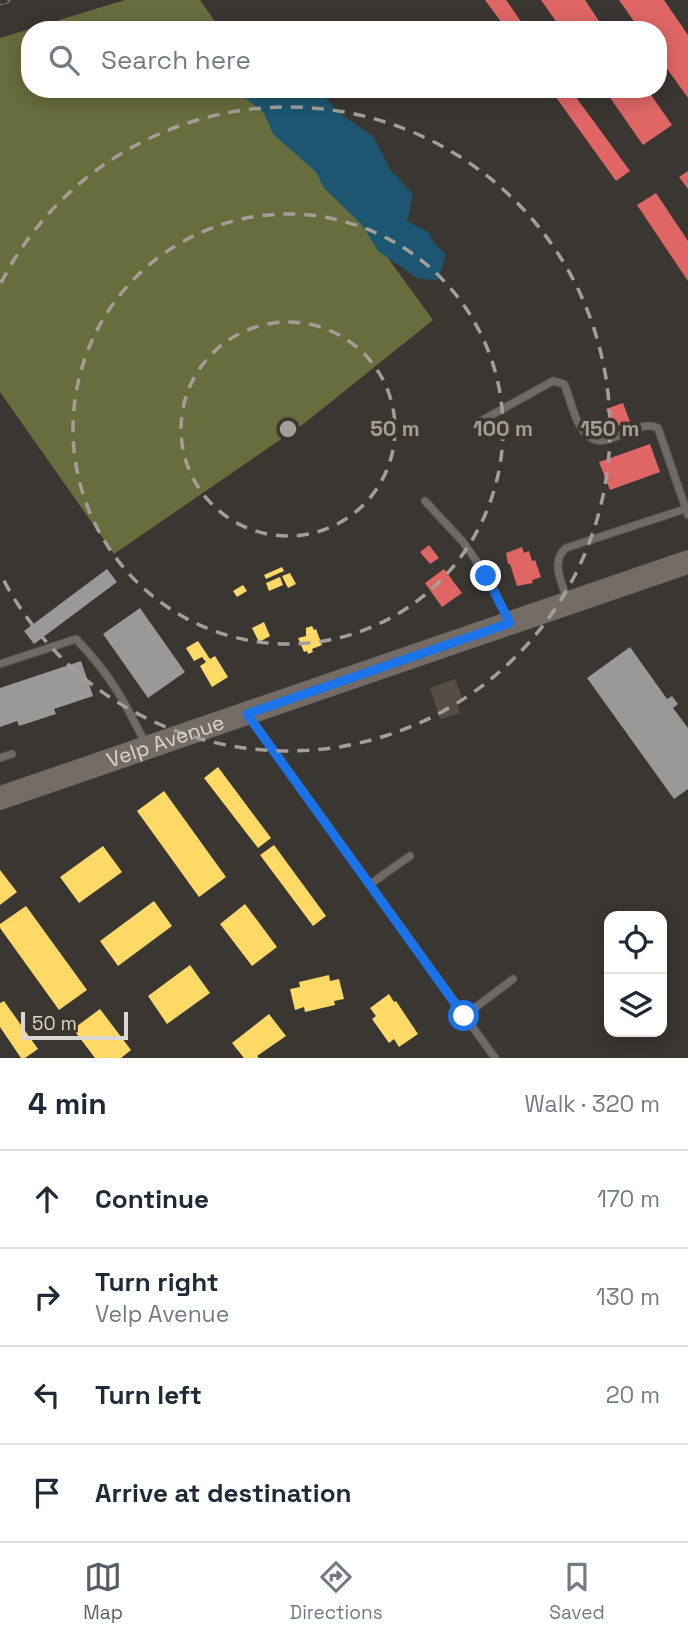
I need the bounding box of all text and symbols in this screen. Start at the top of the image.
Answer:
search box [21,21,667,98]
icon: search [45,41,83,79]
text: Search here [101,43,251,77]
text: 50 m [370,415,420,442]
text: 100 m [473,415,533,442]
text: 150 m [581,415,639,442]
centre of rings [276,417,300,441]
route end [470,560,501,591]
street label: Velp Avenue [103,708,228,773]
map controls [604,911,667,1037]
button: locate [604,911,667,974]
button: layers [604,974,667,1037]
route start [448,1000,479,1031]
scale bar [21,1009,128,1041]
text: 50 m [32,1011,77,1036]
text: 4 min [28,1084,107,1123]
text: Walk · 320 m [525,1089,660,1119]
icon: ahead [28,1180,66,1218]
text: Continue [95,1182,209,1216]
text: 170 m [597,1184,660,1214]
text: Turn right [95,1265,219,1299]
icon: right [28,1278,66,1316]
text: 130 m [596,1282,660,1312]
text: Velp Avenue [95,1299,229,1329]
icon: left [28,1376,66,1414]
text: Turn left [95,1378,202,1412]
text: 20 m [606,1380,660,1410]
icon: arrive [28,1474,66,1512]
text: Arrive at destination [95,1476,352,1510]
tab: Map [83,1558,123,1625]
tab: Directions [290,1558,383,1625]
tab: Saved [549,1558,605,1625]

